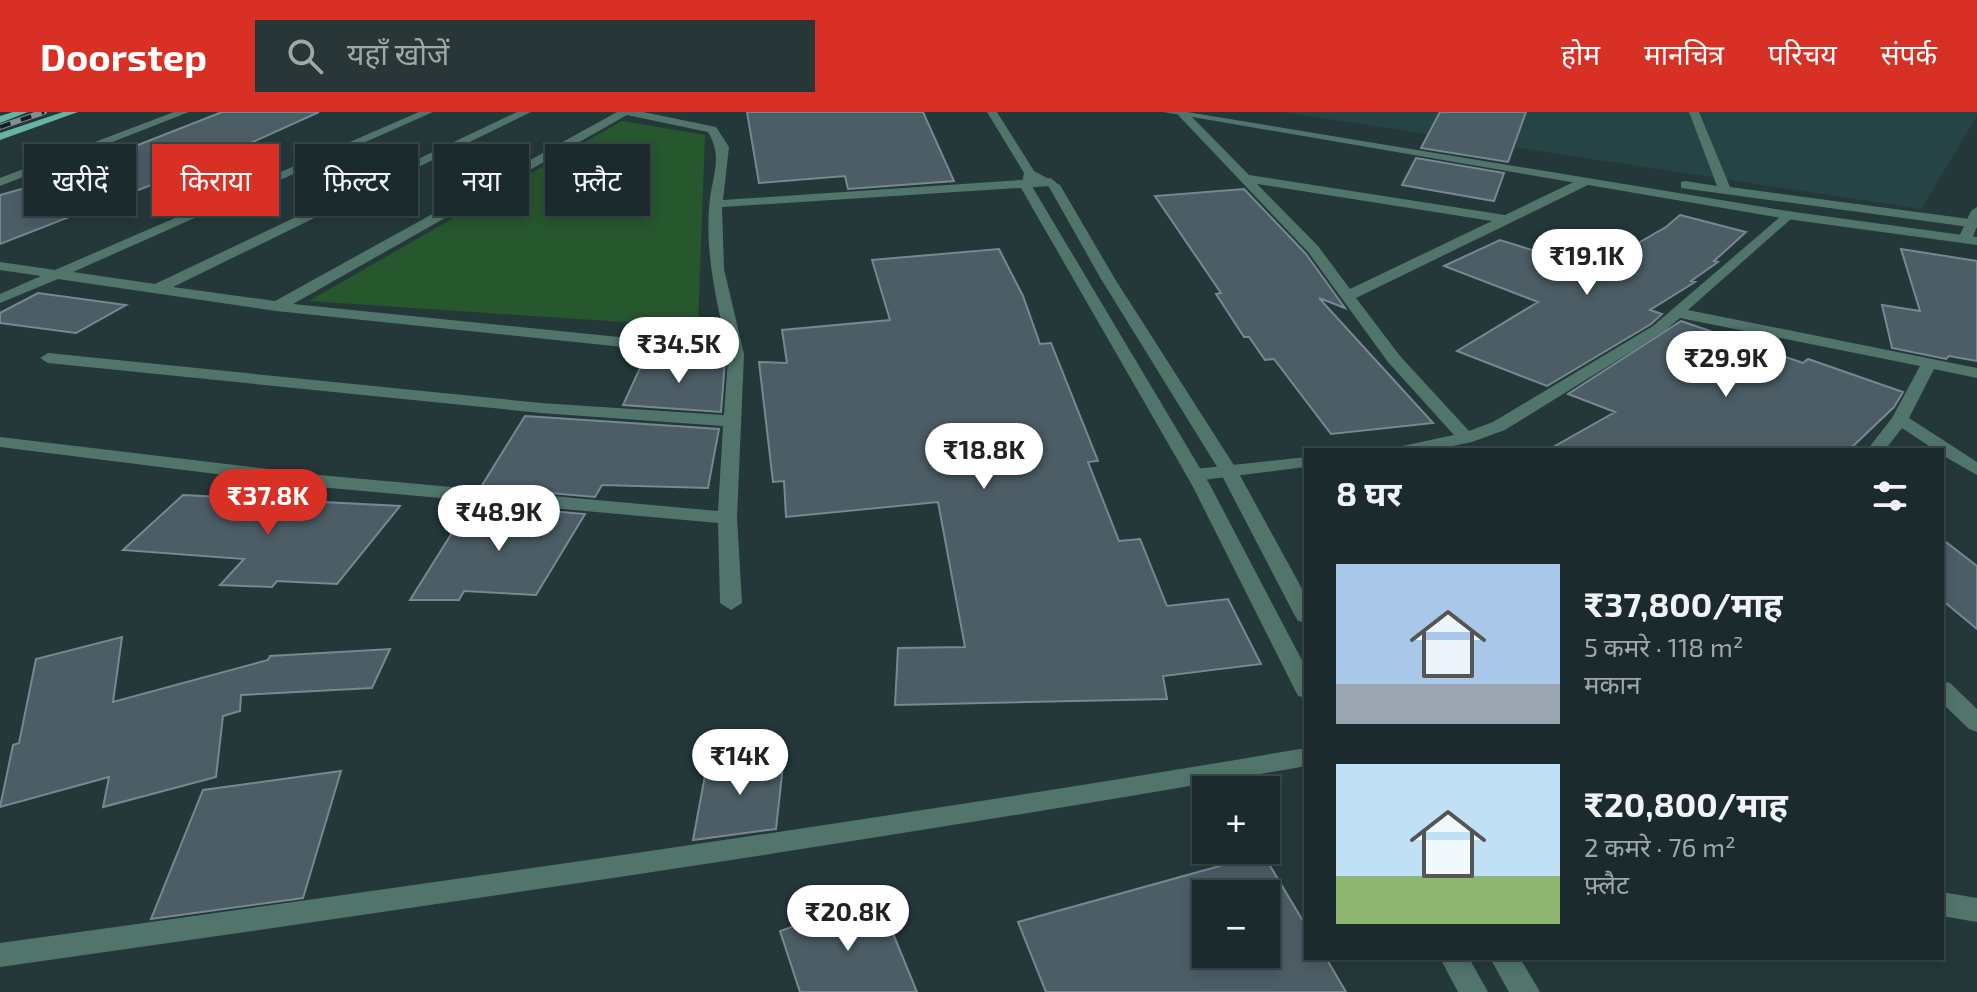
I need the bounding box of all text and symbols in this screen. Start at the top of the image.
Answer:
search box [255,20,815,92]
text: Doorstep [40,33,207,79]
icon: search [283,34,327,78]
text: यहाँ खोजें [347,35,449,71]
text: होम [1561,37,1600,71]
text: मानचित्र [1644,37,1724,71]
text: परिचय [1768,37,1837,71]
text: संपर्क [1881,37,1937,71]
chip: खरीदें [24,144,136,216]
chip: किराया [152,144,279,216]
chip: फ़िल्टर [295,144,418,216]
chip: नया [434,144,529,216]
chip: फ़्लैट [545,144,650,216]
pin: ₹19.1K [1522,229,1652,297]
text: ₹19.1K [1550,239,1624,270]
pin: ₹34.5K [614,317,744,385]
text: ₹34.5K [637,327,721,358]
pin: ₹29.9K [1661,331,1791,399]
text: ₹29.9K [1684,341,1768,372]
pin: ₹18.8K [919,423,1049,491]
text: ₹18.8K [943,433,1025,464]
pin: ₹37.8K [203,469,333,537]
text: 8 घर [1336,472,1402,513]
icon: filters [1868,474,1912,518]
text: ₹37.8K [227,479,309,510]
pin: ₹48.9K [434,485,564,553]
text: ₹48.9K [456,495,542,526]
text: ₹37,800/माह [1584,583,1782,624]
icon: home [1400,596,1496,692]
text: 5 कमरे · 118 m² [1584,631,1743,662]
text: मकान [1584,668,1641,699]
pin: ₹14K [693,729,787,797]
text: ₹14K [710,739,770,770]
map controls [1192,776,1280,968]
button: + [1192,776,1280,864]
text: ₹20,800/माह [1584,783,1788,824]
icon: home [1400,796,1496,892]
text: 2 कमरे · 76 m² [1584,831,1736,862]
text: फ़्लैट [1584,868,1629,899]
button: − [1192,880,1280,968]
pin: ₹20.8K [783,885,913,953]
text: ₹20.8K [805,895,891,926]

